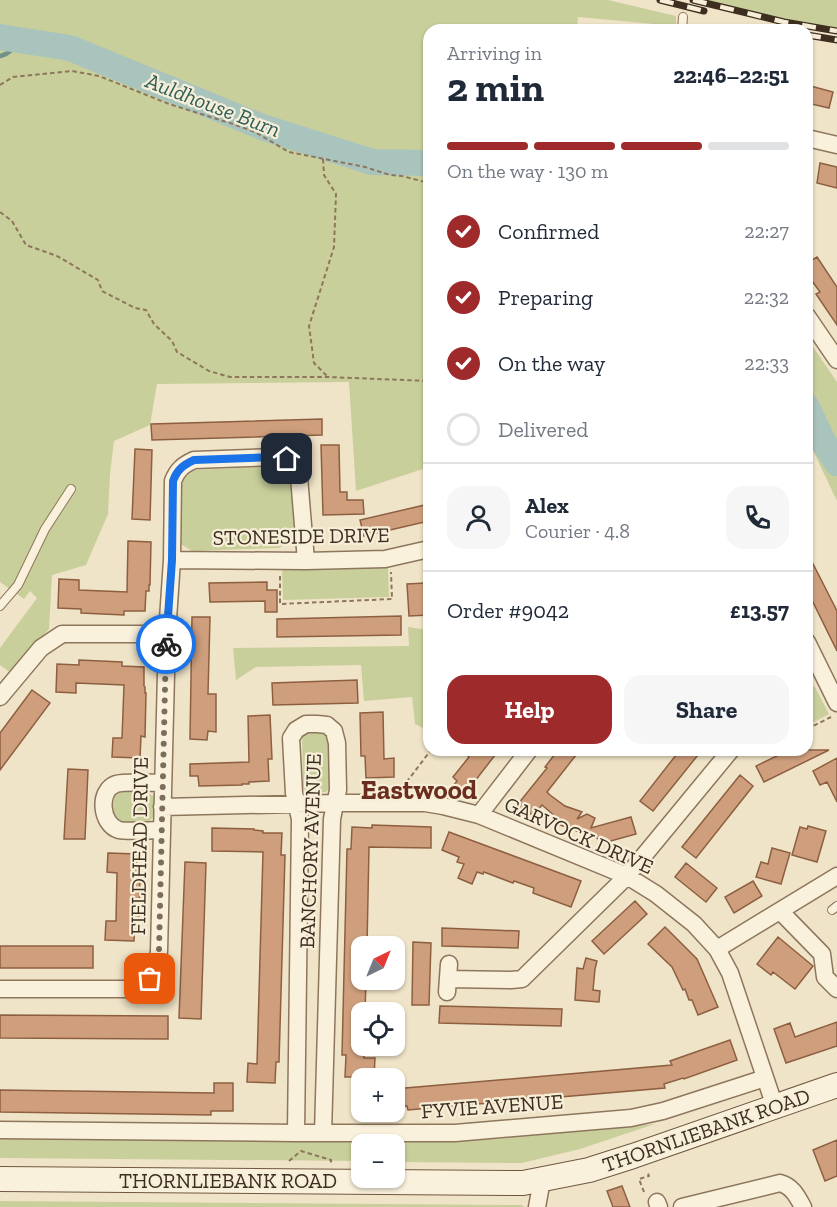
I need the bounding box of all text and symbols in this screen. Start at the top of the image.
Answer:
text: Arriving in [447,41,542,65]
text: 22:46–22:51 [673,62,789,89]
text: 2 min [447,64,544,111]
water label: Auldhouse Burn [141,67,284,143]
text: On the way · 130 m [447,159,608,183]
icon: check [447,215,480,248]
text: Confirmed [498,218,599,245]
text: 22:27 [744,219,789,243]
icon: check [447,281,480,314]
text: Preparing [498,284,593,311]
text: 22:32 [744,285,789,309]
icon: check [447,347,480,380]
text: On the way [498,350,605,377]
text: 22:33 [744,351,789,375]
text: Delivered [498,416,588,443]
pin [261,433,312,484]
icon: home [270,442,303,475]
button: person [447,486,510,549]
button: phone [726,486,789,549]
text: Alex [525,492,569,519]
text: Courier · 4.8 [525,519,630,543]
street label: STONESIDE DRIVE [212,522,390,550]
text: Order #9042 [447,597,569,624]
text: £13.57 [730,597,789,624]
courier [136,614,196,674]
icon: bike [150,628,183,661]
button: Help [447,675,612,744]
button: Share [624,675,789,744]
street label: BANCHORY AVENUE [294,753,326,949]
street label: FIELDHEAD DRIVE [125,757,153,935]
district label: Eastwood [361,774,478,806]
street label: GARVOCK DRIVE [501,791,657,879]
north arrow [351,936,405,990]
map controls [351,936,405,1188]
pin [124,953,175,1004]
icon: bag [133,962,166,995]
button: locate [351,1002,405,1056]
button: + [351,1068,405,1122]
street label: THORNLIEBANK ROAD [599,1083,813,1177]
street label: FYVIE AVENUE [420,1089,564,1123]
button: − [351,1134,405,1188]
street label: THORNLIEBANK ROAD [119,1168,337,1193]

